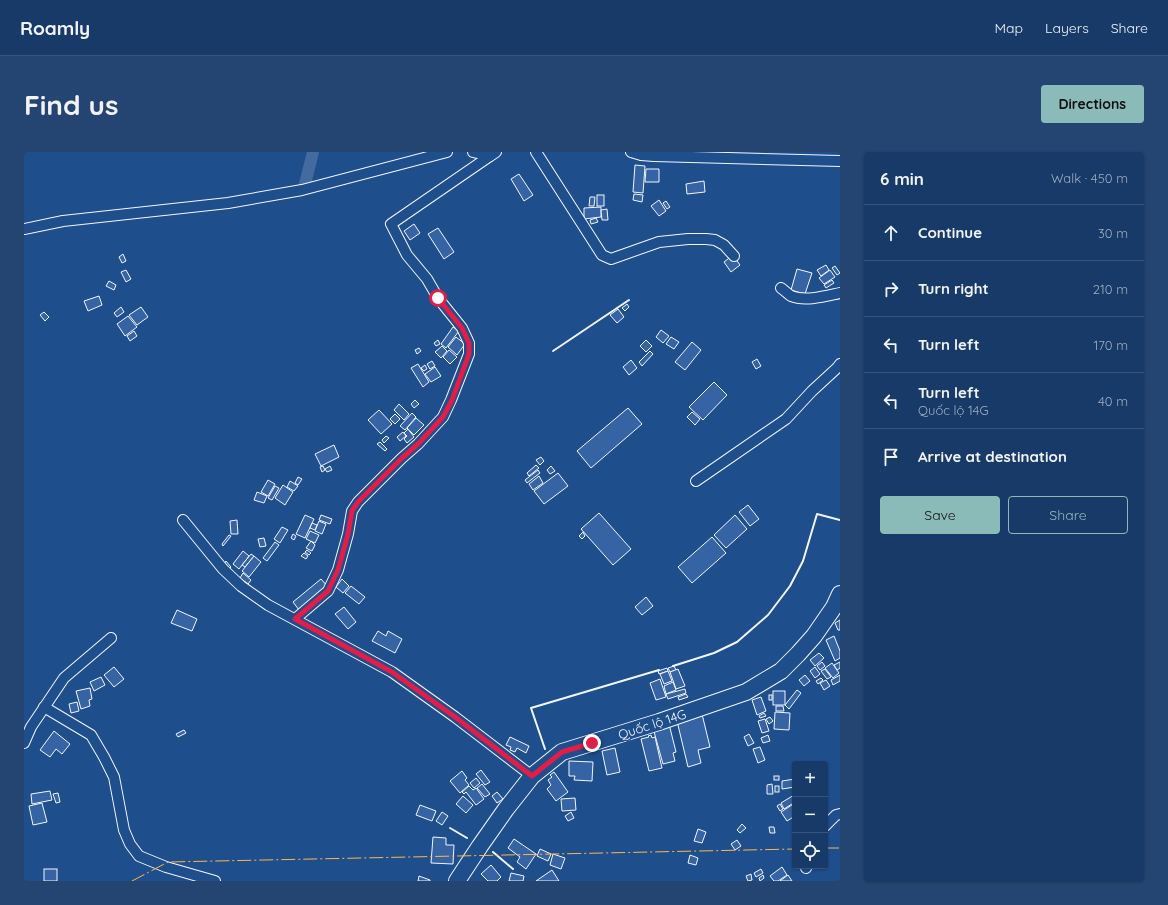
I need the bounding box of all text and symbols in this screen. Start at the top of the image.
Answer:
text: Roamly [20,16,90,40]
text: Map [994,19,1023,37]
text: Layers [1045,19,1089,37]
text: Share [1111,19,1148,37]
button: Directions [1041,85,1144,123]
text: Find us [24,87,118,122]
text: 6 min [880,168,924,189]
text: Walk · 450 m [1051,170,1128,186]
icon: ahead [880,222,902,244]
text: Continue [918,223,982,242]
text: 30 m [1098,225,1128,241]
icon: right [880,278,902,300]
text: Turn right [918,279,989,298]
text: 210 m [1093,281,1128,297]
route start [429,289,447,307]
icon: left [880,334,902,356]
text: Turn left [918,335,980,354]
text: 170 m [1093,337,1128,353]
text: Turn left [918,383,980,402]
icon: left [880,390,902,412]
text: 40 m [1098,393,1128,409]
text: Quốc lộ 14G [918,402,989,418]
icon: arrive [880,446,902,468]
text: Arrive at destination [918,447,1067,466]
button: Save [880,496,1000,534]
button: Share [1008,496,1128,534]
street label: Quốc lộ 14G [616,705,688,743]
route end [583,734,601,752]
map controls [792,761,828,869]
button: + [792,761,828,797]
button: − [792,797,828,833]
button: locate [792,833,828,869]

